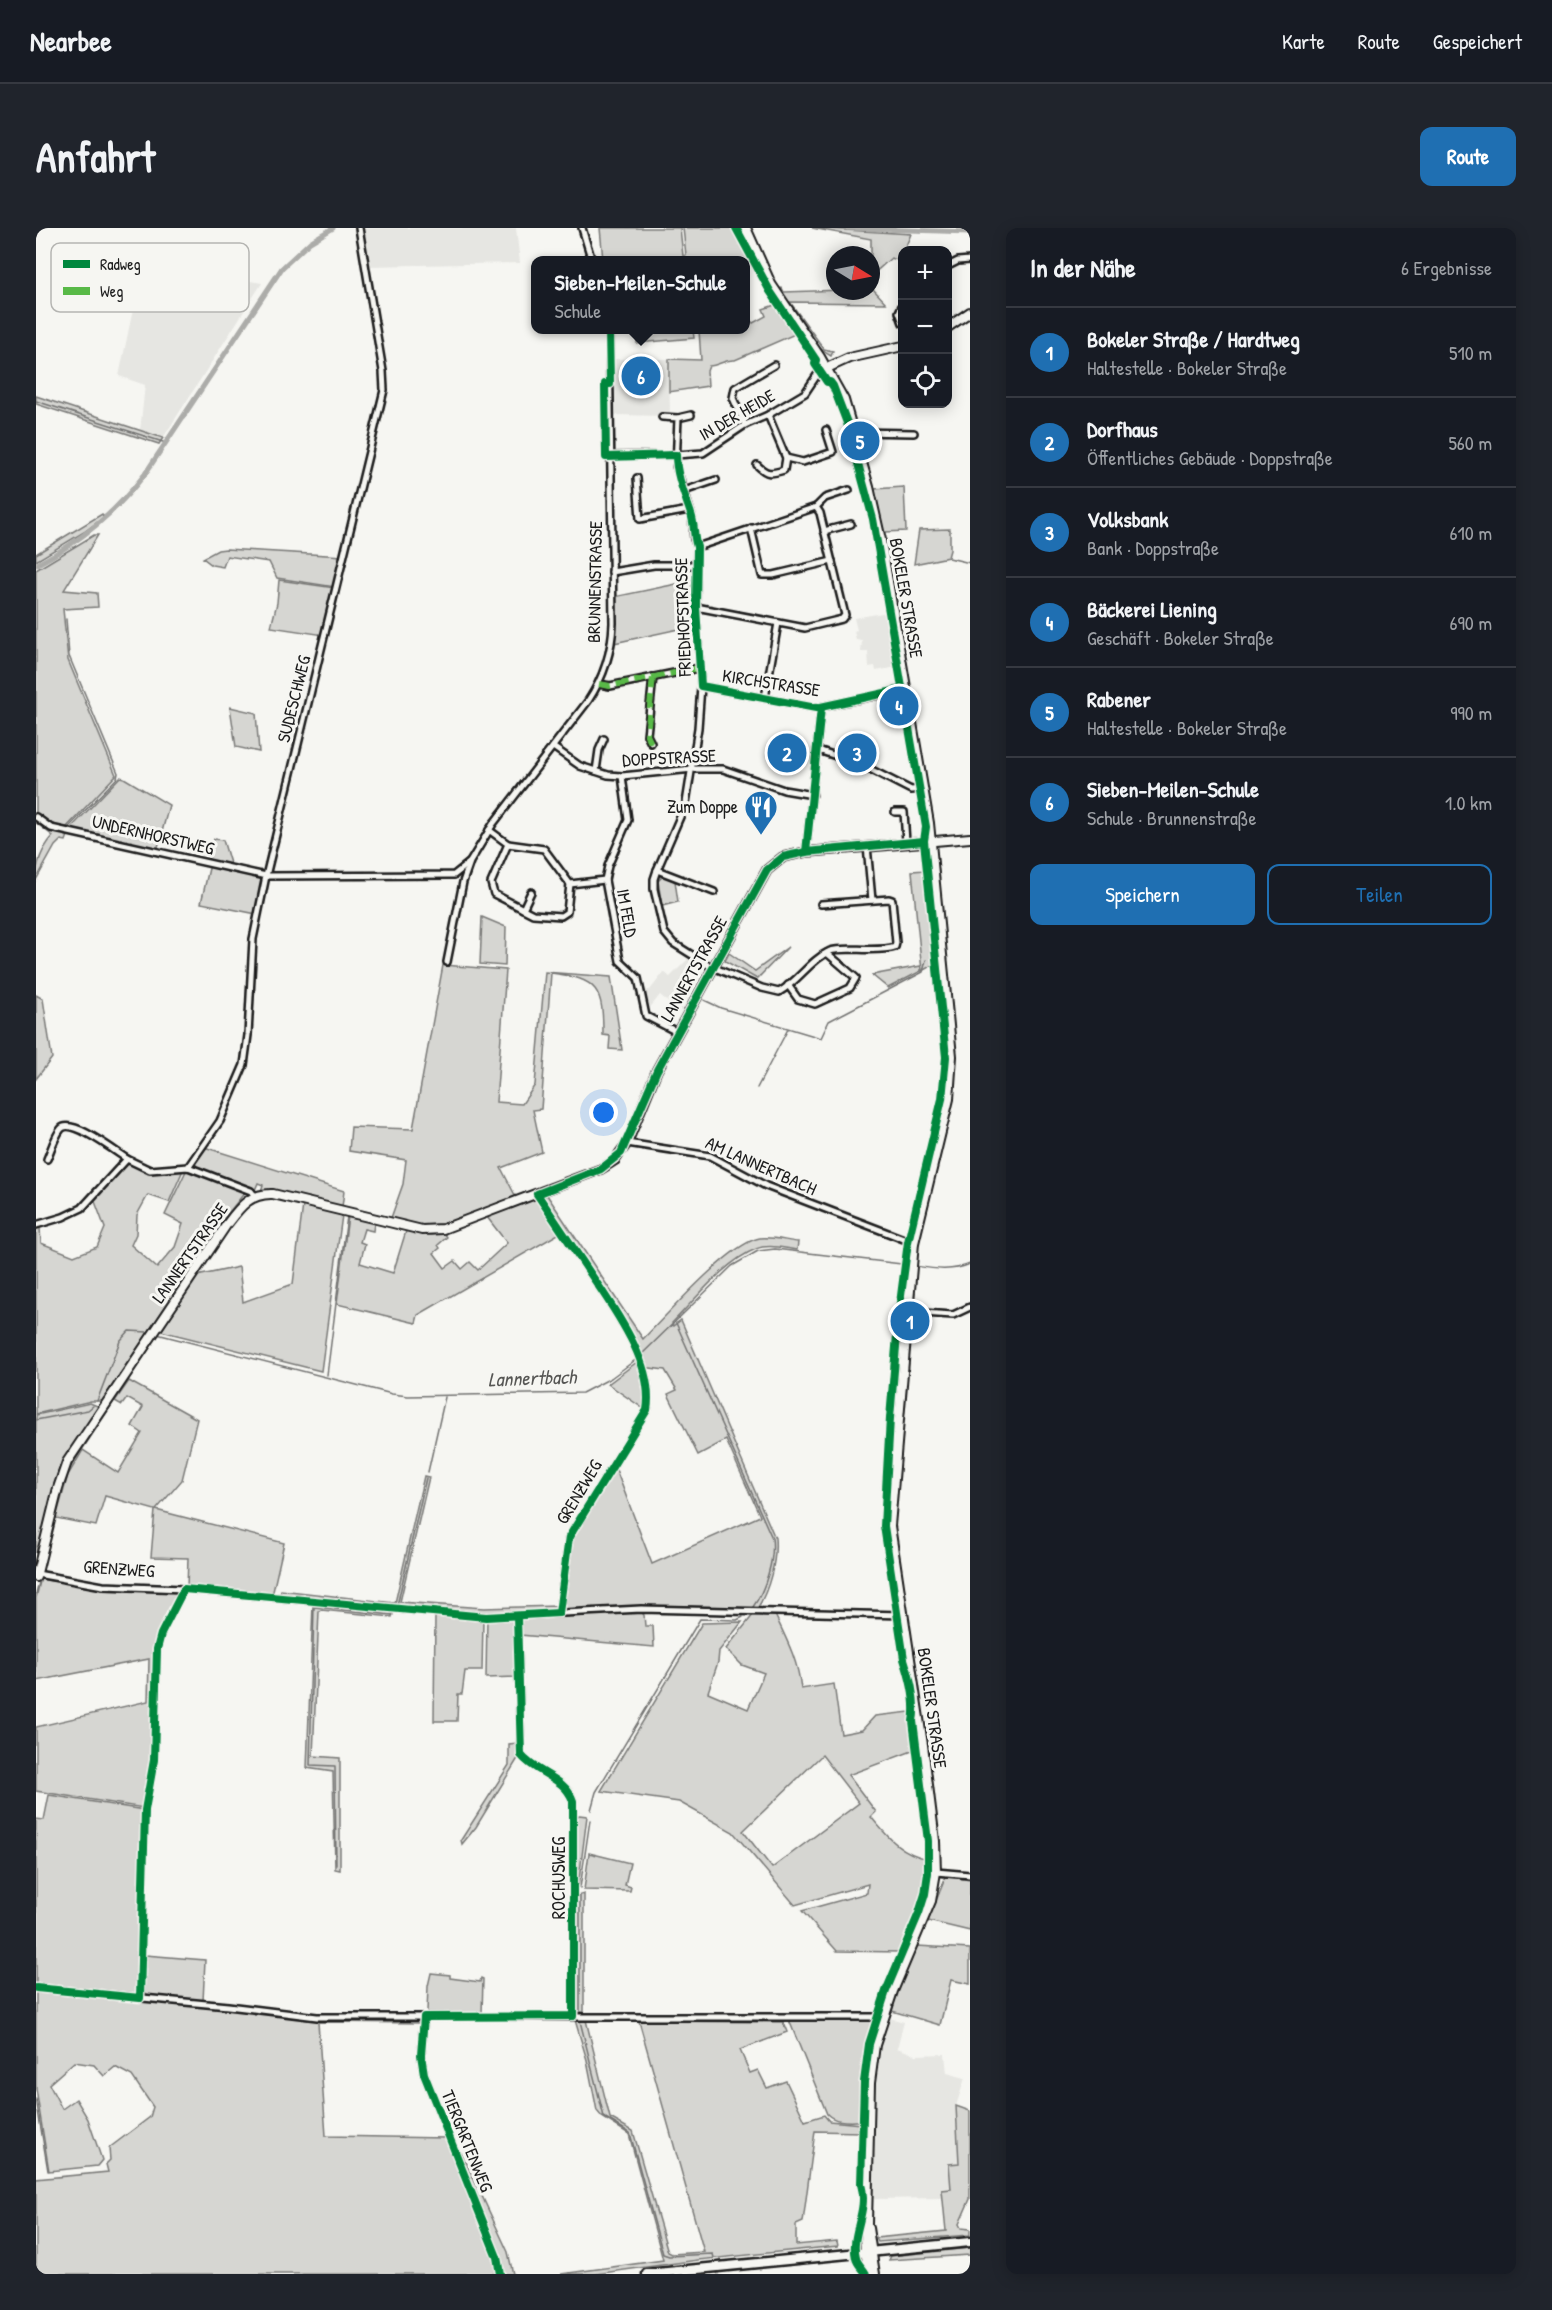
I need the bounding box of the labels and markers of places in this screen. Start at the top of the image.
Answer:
pin: 6 [622,354,660,398]
pin: 5 [840,418,880,464]
pin: 4 [880,684,918,728]
pin: 2 [768,730,807,776]
pin: 3 [838,730,876,776]
restaurant icon: Zum Doppe [743,789,779,836]
place label: Zum Doppe [667,794,738,819]
pin: 1 [890,1298,930,1344]

